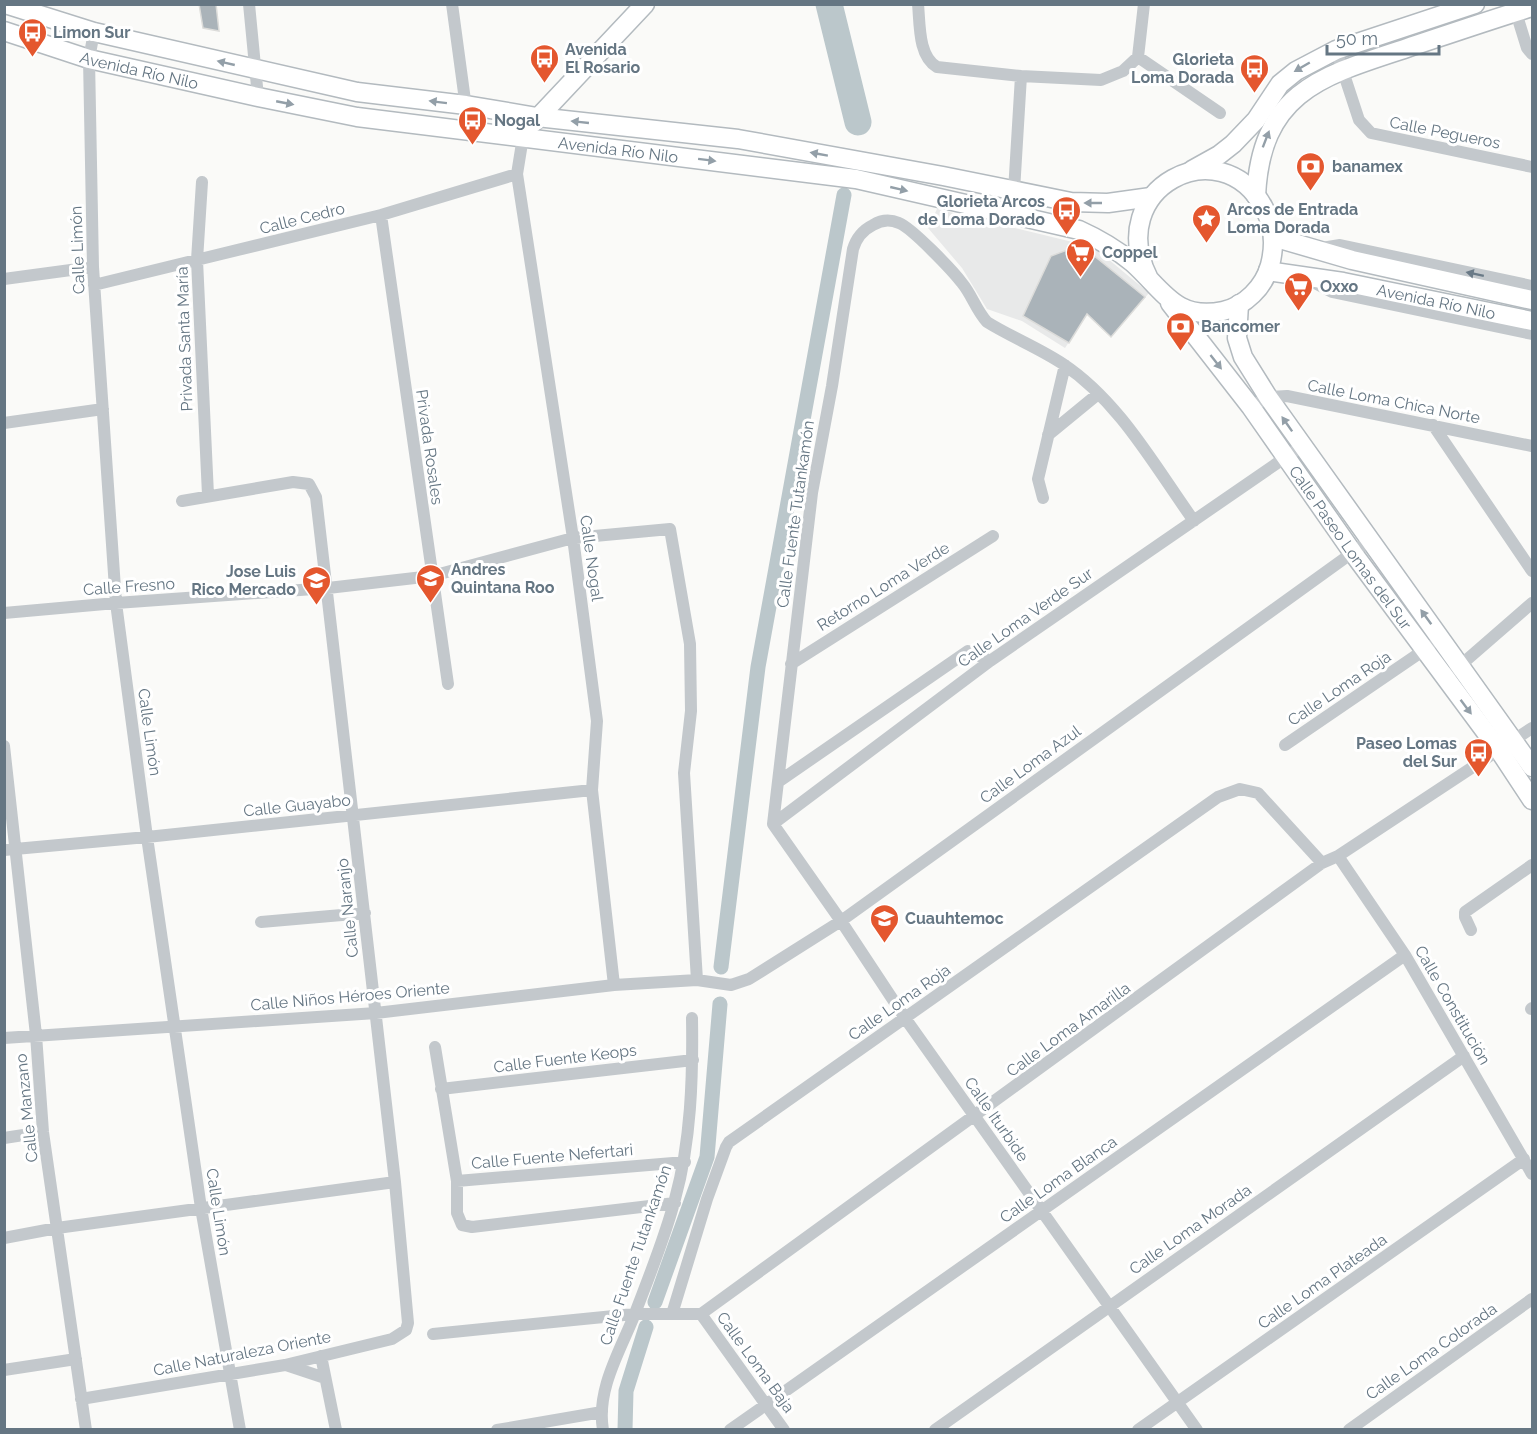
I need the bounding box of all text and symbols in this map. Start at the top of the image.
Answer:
bus stop icon: Limon Sur [16,16,48,58]
scale bar [1327,18,1440,56]
place label: Limon Sur [53,23,130,42]
text: 50 m [1336,28,1378,49]
place label: Avenida El Rosario [565,40,641,77]
bus stop icon: Avenida El Rosario [528,42,560,84]
street label: Avenida Río Nilo [77,48,200,93]
place label: Glorieta Loma Dorada [1131,50,1234,87]
bus stop icon: Glorieta Loma Dorada [1239,52,1271,94]
one-way arrow [216,58,235,68]
one-way arrow [1293,62,1310,72]
one-way arrow [428,97,447,106]
one-way arrow [275,99,294,108]
bus stop icon: Nogal [457,104,489,146]
place label: Nogal [494,111,541,130]
street label: Calle Pegueros [1388,112,1502,153]
one-way arrow [571,117,590,127]
one-way arrow [1262,130,1272,148]
street label: Avenida Río Nilo [557,133,679,167]
one-way arrow [809,149,828,158]
bank icon: banamex [1295,150,1327,192]
one-way arrow [697,155,716,165]
place label: banamex [1332,157,1403,176]
one-way arrow [890,184,909,194]
place label: Glorieta Arcos de Loma Dorado [918,192,1045,229]
bus stop icon: Glorieta Arcos de Loma Dorado [1050,194,1082,236]
one-way arrow [1084,198,1103,208]
street label: Calle Cedro [258,199,347,238]
place label: Arcos de Entrada Loma Dorada [1227,200,1358,237]
place icon: Arcos de Entrada Loma Dorada [1190,202,1222,244]
street label: Calle Limón [66,206,89,294]
supermarket icon: Coppel [1065,236,1097,278]
place label: Coppel [1102,243,1159,262]
street label: Privada Santa María [172,266,197,412]
one-way arrow [1466,268,1485,278]
supermarket icon: Oxxo [1283,270,1315,312]
place label: Oxxo [1320,277,1359,296]
street label: Avenida Río Nilo [1375,280,1497,323]
bank icon: Bancomer [1164,310,1196,352]
place label: Bancomer [1201,317,1280,336]
one-way arrow [1210,354,1223,370]
street label: Calle Loma Chica Norte [1306,375,1482,428]
street label: Privada Rosales [412,388,447,506]
one-way arrow [1281,417,1293,433]
street label: Calle Fuente Tutankamón [773,419,818,609]
street label: Calle Paseo Lomas del Sur [1285,462,1416,634]
street label: Calle Nogal [576,514,607,603]
street label: Retorno Loma Verde [814,538,953,635]
place label: Andres Quintana Roo [451,560,555,597]
place label: Jose Luis Rico Mercado [191,562,296,599]
school or university icon: Andres Quintana Roo [414,562,446,604]
street label: Calle Loma Verde Sur [954,563,1097,671]
school or university icon: Jose Luis Rico Mercado [301,564,333,606]
street label: Calle Fresno [82,574,176,599]
one-way arrow [1420,609,1432,625]
street label: Calle Loma Roja [1284,647,1394,730]
street label: Calle Limón [134,687,165,777]
one-way arrow [1460,698,1472,714]
street label: Calle Loma Azul [976,721,1085,807]
place label: Paseo Lomas del Sur [1356,734,1457,771]
bus stop icon: Paseo Lomas del Sur [1462,736,1494,778]
street label: Calle Guayabo [242,790,352,821]
street label: Calle Naranjo [333,857,362,958]
school or university icon: Cuauhtemoc [868,902,900,944]
place label: Cuauhtemoc [905,909,1004,928]
street label: Calle Constitución [1411,942,1494,1068]
street label: Calle Loma Roja [845,960,954,1045]
street label: Calle Niños Héroes Oriente [250,978,450,1015]
street label: Calle Loma Amarilla [1003,978,1134,1081]
street label: Calle Fuente Keops [492,1040,638,1077]
street label: Calle Manzano [11,1053,42,1163]
street label: Calle Iturbide [960,1073,1033,1165]
street label: Calle Loma Blanca [996,1132,1121,1227]
street label: Calle Fuente Nefertari [470,1140,634,1173]
street label: Calle Fuente Tutankamón [596,1163,675,1348]
street label: Calle Limón [202,1167,235,1257]
street label: Calle Loma Morada [1126,1180,1255,1279]
street label: Calle Loma Plateada [1254,1230,1390,1333]
street label: Calle Loma Colorada [1362,1299,1500,1404]
street label: Calle Loma Baja [713,1308,798,1416]
street label: Calle Naturaleza Oriente [152,1327,333,1380]

